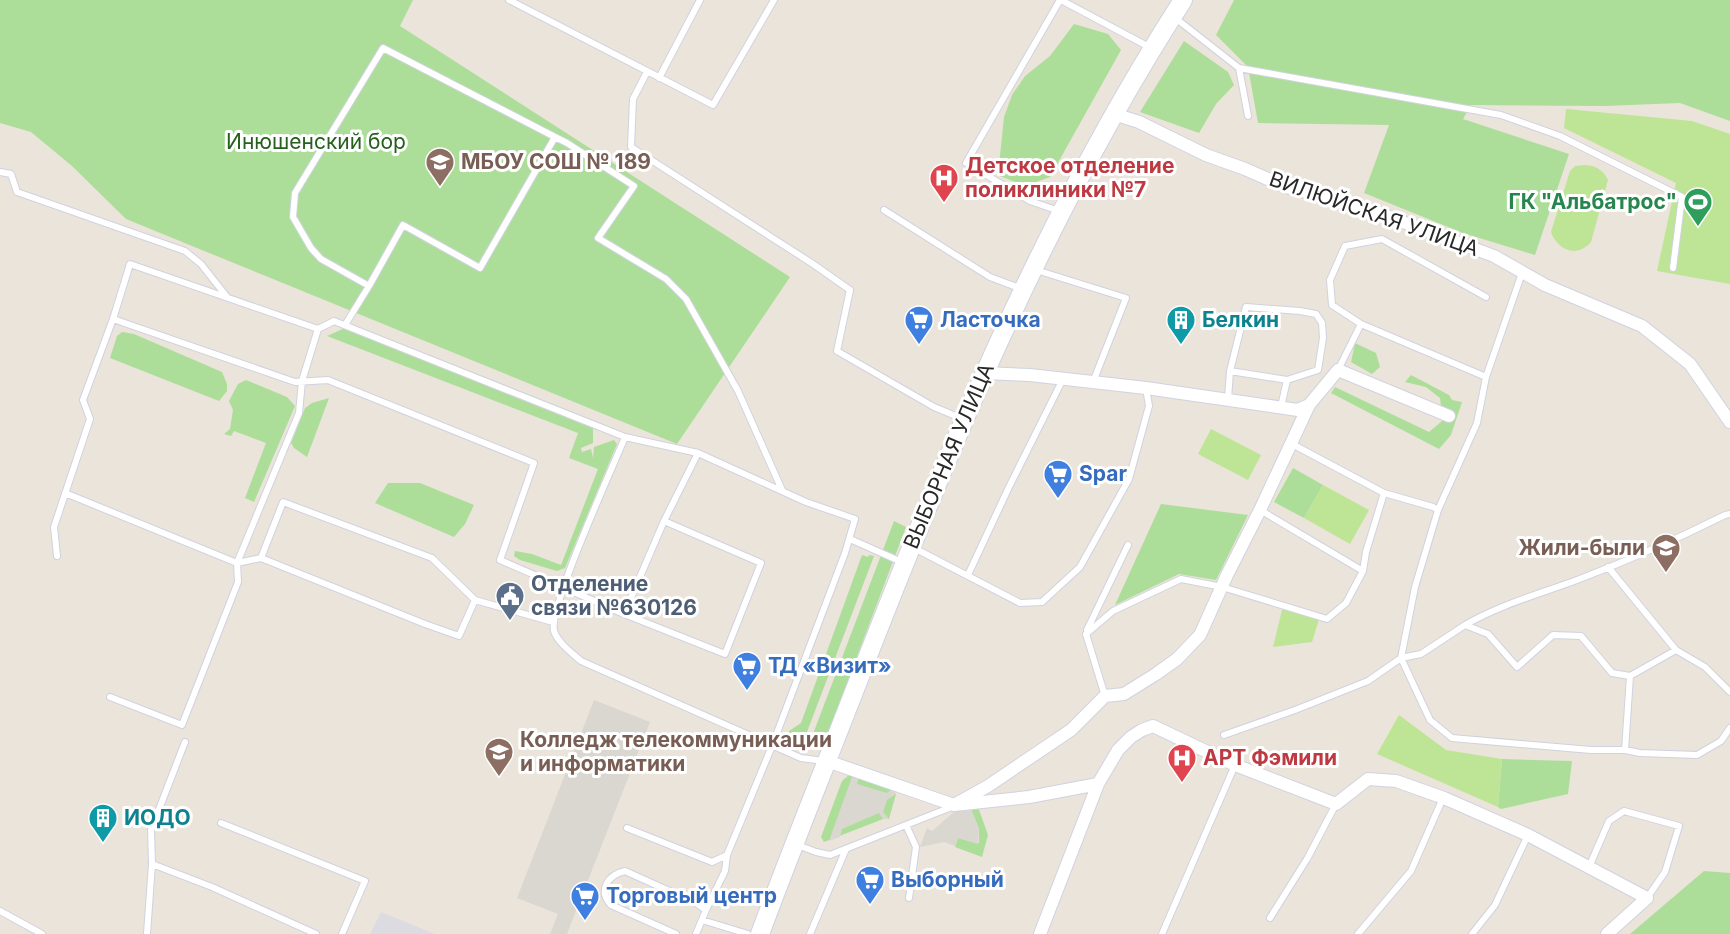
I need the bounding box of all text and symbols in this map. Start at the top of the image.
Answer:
park label: Инюшенский бор [226,129,406,154]
school or university icon: МБОУ СОШ № 189 [424,146,456,188]
place label: МБОУ СОШ № 189 [461,149,651,174]
place label: Детское отделение поликлиники №7 [965,153,1174,202]
hospital icon: Детское отделение поликлиники №7 [928,162,960,204]
street label: ВИЛЮЙСКАЯ УЛИЦА [1266,165,1483,261]
sports icon: ГК "Альбатрос" [1682,186,1714,228]
place label: ГК "Альбатрос" [1508,189,1677,214]
supermarket icon: Ласточка [903,304,935,346]
building icon: Белкин [1165,304,1197,346]
place label: Ласточка [940,307,1041,332]
place label: Белкин [1202,307,1279,332]
street label: ВЫБОРНАЯ УЛИЦА [898,359,999,552]
supermarket icon: Spar [1042,458,1074,500]
place label: Spar [1079,461,1127,486]
school or university icon: Жили-были [1650,532,1682,574]
place label: Жили-были [1518,535,1645,560]
place label: Отделение связи №630126 [531,571,697,620]
public building icon: Отделение связи №630126 [494,580,526,622]
supermarket icon: ТД «Визит» [731,650,763,692]
place label: ТД «Визит» [768,653,892,678]
place label: Колледж телекоммуникации и информатики [520,727,832,776]
school or university icon: Колледж телекоммуникации и информатики [483,736,515,778]
hospital icon: АРТ Фэмили [1166,742,1198,784]
place label: АРТ Фэмили [1203,745,1337,770]
building icon: ИОДО [87,802,119,844]
place label: ИОДО [124,805,191,830]
supermarket icon: Выборный [854,864,886,906]
place label: Выборный [891,867,1004,892]
supermarket icon: Торговый центр [569,880,601,922]
place label: Торговый центр [606,883,777,908]

